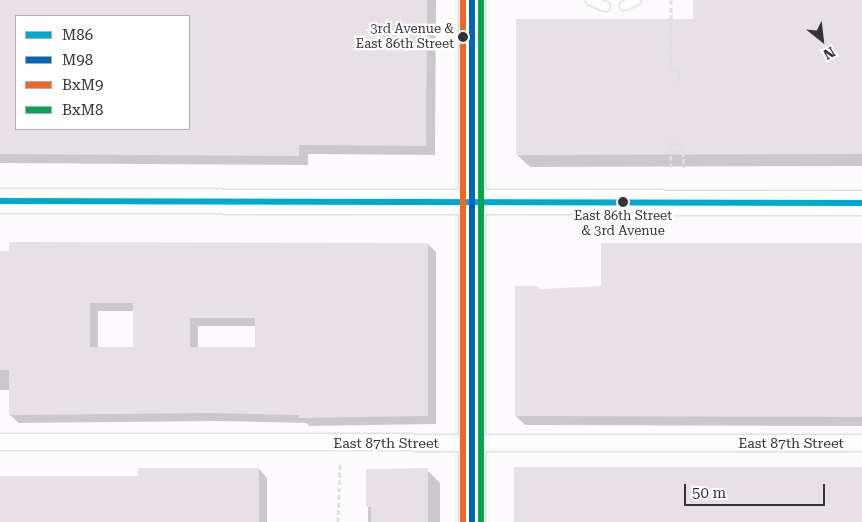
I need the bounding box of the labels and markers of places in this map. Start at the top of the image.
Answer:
place label: 3rd Avenue & East 86th Street [356,22,454,53]
marker: 3rd Avenue & East 86th Street [458,32,468,42]
marker: East 86th Street & 3rd Avenue [618,197,628,207]
place label: East 86th Street & 3rd Avenue [574,209,672,240]

